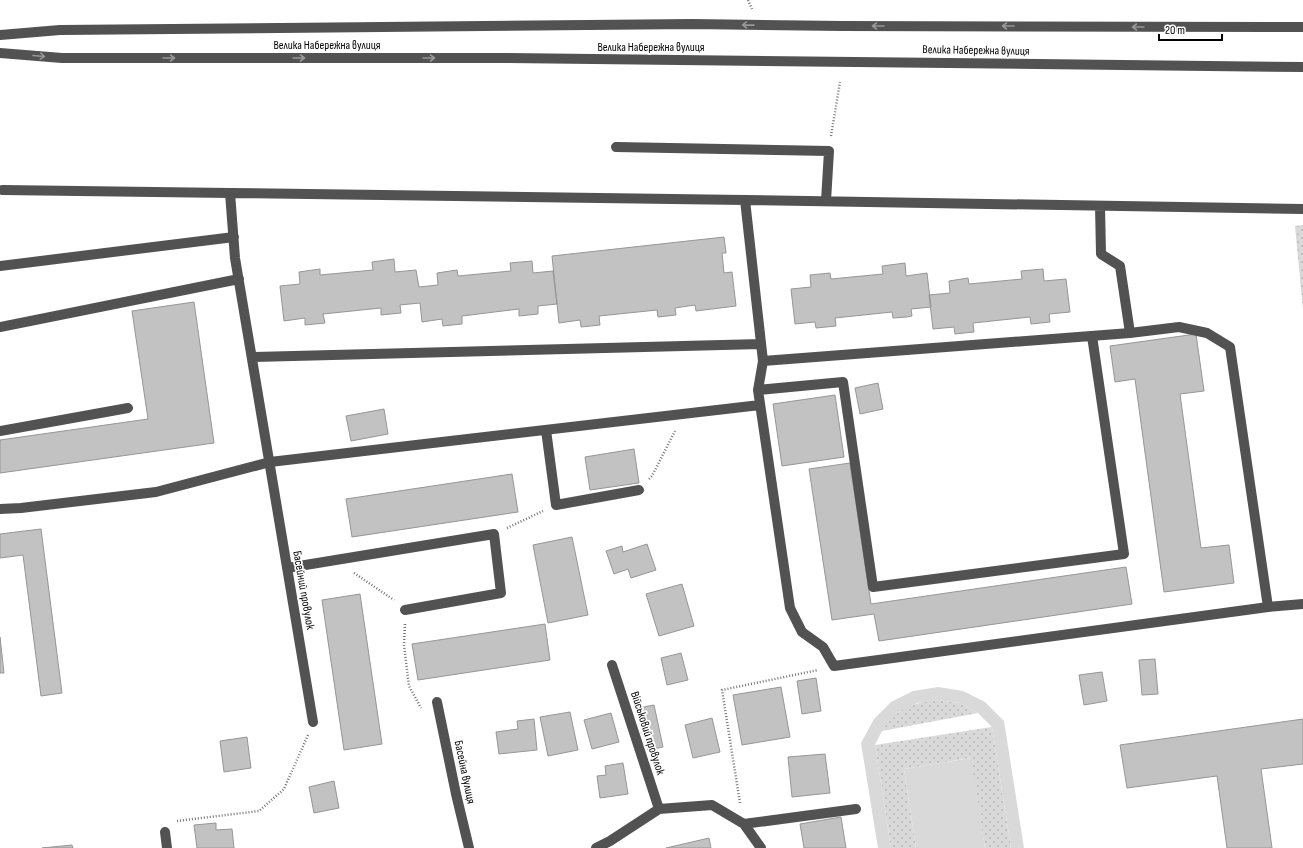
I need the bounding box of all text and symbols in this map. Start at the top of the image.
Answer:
scale bar [1159,16,1222,42]
one-way arrow [742,21,755,29]
one-way arrow [872,22,885,30]
one-way arrow [1002,22,1015,30]
one-way arrow [1132,23,1145,31]
text: 20 m [1165,23,1185,38]
street label: Велика Набережна вулиця [273,38,381,53]
street label: Велика Набережна вулиця [597,40,705,55]
street label: Велика Набережна вулиця [922,42,1030,59]
one-way arrow [32,53,45,60]
one-way arrow [162,54,175,62]
one-way arrow [292,54,305,62]
one-way arrow [422,54,435,62]
street label: Басейний провулок [289,550,318,631]
street label: Військовий провулок [627,690,668,777]
street label: Басейна вулиця [450,739,479,805]

